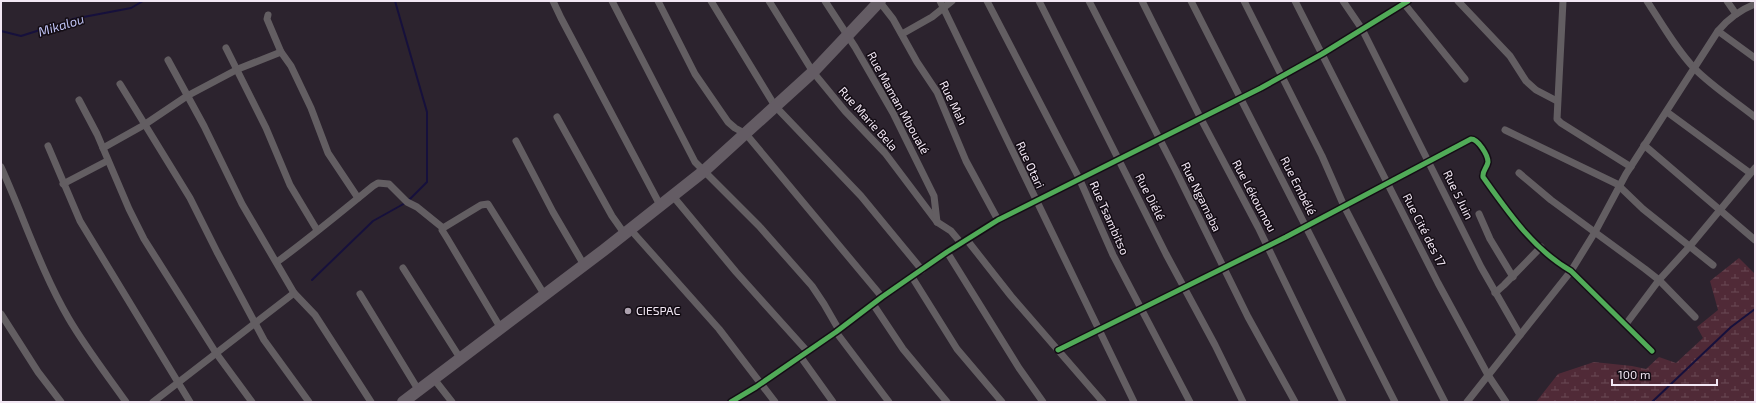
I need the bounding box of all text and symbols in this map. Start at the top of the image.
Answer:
water label: Mikalou [36,10,86,40]
street label: Rue Maman Mboualé [865,49,933,156]
street label: Rue Mah [937,78,971,127]
street label: Rue Marie Bela [836,83,901,153]
street label: Rue Otari [1014,139,1048,190]
street label: Rue Embélé [1278,154,1320,217]
street label: Rue Lékoumou [1230,157,1280,234]
street label: Rue Ngamaba [1179,160,1225,234]
street label: Rue 5 Juin [1441,168,1477,222]
street label: Rue Diélé [1133,171,1169,222]
street label: Rue Tsambitso [1087,178,1133,257]
street label: Rue Cité des 17 [1401,191,1449,268]
place label: CIESPAC [636,303,681,317]
marker: CIESPAC [623,306,633,316]
scale bar [1612,361,1717,387]
text: 100 m [1618,367,1650,381]

